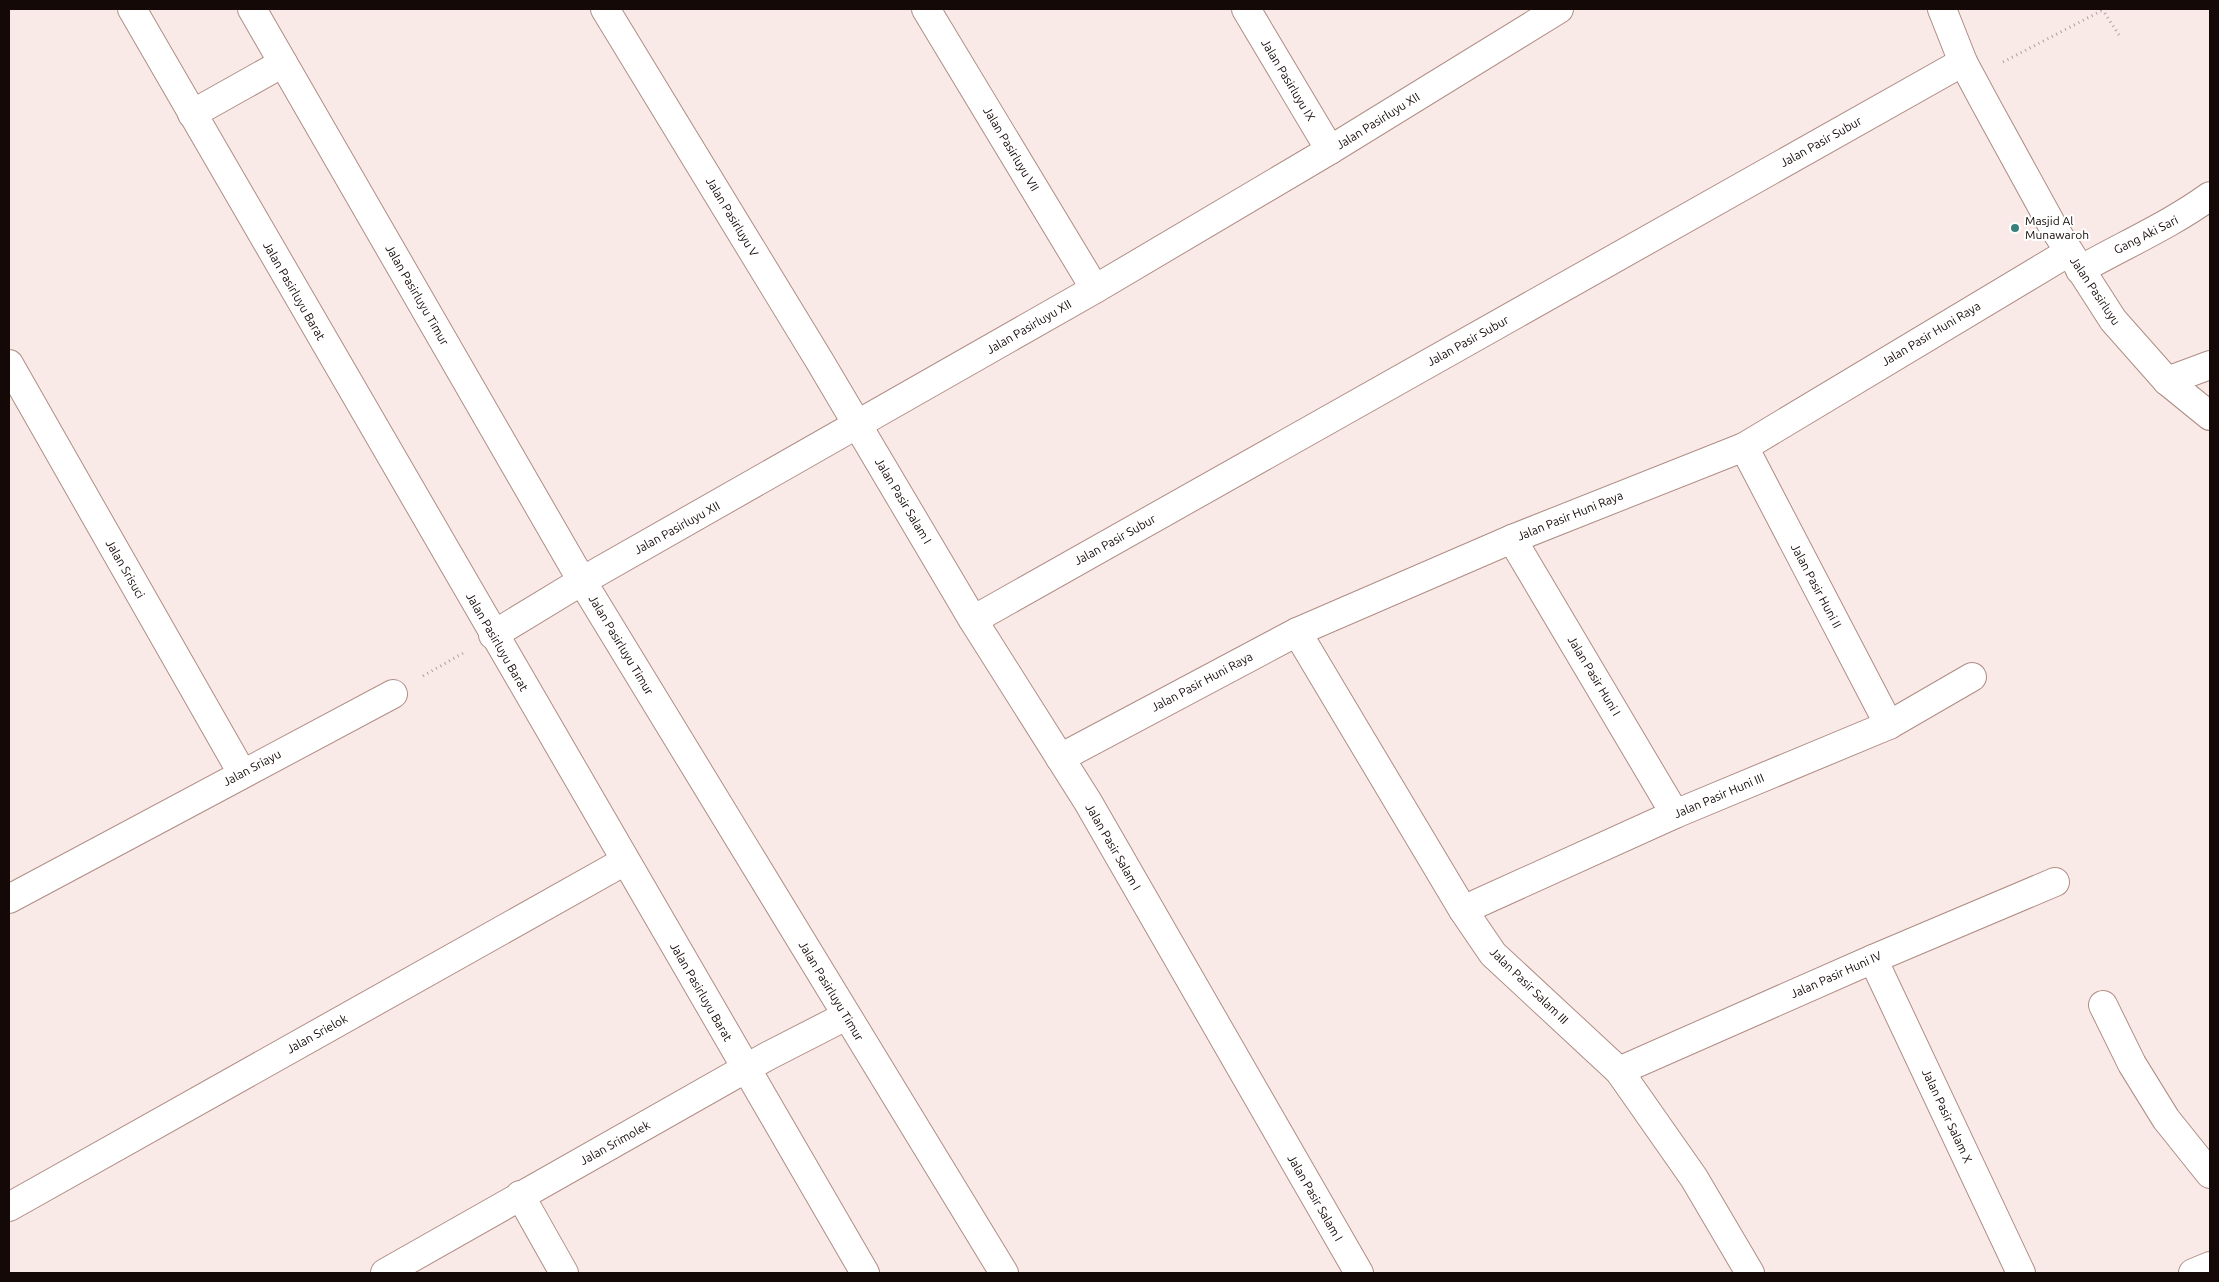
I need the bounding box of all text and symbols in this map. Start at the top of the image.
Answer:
street label: Jalan Pasirluyu IX [1259,37,1318,123]
street label: Jalan Pasirluyu XII [1334,90,1422,151]
street label: Jalan Pasirluyu VII [981,104,1042,193]
street label: Jalan Pasir Subur [1778,114,1864,169]
street label: Jalan Pasirluyu V [704,175,761,259]
street label: Gang Aki Sari [2112,213,2180,256]
place label: Masjid Al Munawaroh [2025,214,2089,241]
marker: Masjid Al Munawaroh [2009,222,2021,234]
street label: Jalan Pasirluyu Barat [261,239,328,343]
street label: Jalan Pasirluyu Timur [383,242,452,348]
street label: Jalan Pasirluyu [2068,254,2123,327]
street label: Jalan Pasirluyu XII [984,297,1073,356]
street label: Jalan Pasir Huni Raya [1879,299,1983,368]
street label: Jalan Pasir Subur [1425,313,1511,368]
street label: Jalan Pasir Salam I [873,456,934,546]
street label: Jalan Pasir Huni Raya [1515,488,1625,543]
street label: Jalan Pasirluyu XII [632,499,722,556]
street label: Jalan Pasir Subur [1072,512,1158,567]
street label: Jalan Srisuci [103,537,147,600]
street label: Jalan Pasir Huni II [1789,541,1844,630]
street label: Jalan Pasirluyu Barat [464,590,531,694]
street label: Jalan Pasirluyu Timur [587,593,657,697]
street label: Jalan Pasir Huni I [1566,634,1623,718]
street label: Jalan Pasir Huni Raya [1149,649,1255,714]
street label: Jalan Sriayu [221,747,283,788]
street label: Jalan Pasir Huni III [1672,771,1766,820]
street label: Jalan Pasir Salam I [1083,801,1143,892]
street label: Jalan Pasirluyu Timur [797,939,867,1043]
street label: Jalan Pasirluyu Barat [668,940,735,1044]
street label: Jalan Pasir Salam III [1487,945,1571,1026]
street label: Jalan Pasir Huni IV [1788,949,1884,1000]
street label: Jalan Srielok [284,1011,349,1056]
street label: Jalan Pasir Salam X [1920,1067,1975,1165]
street label: Jalan Srimolek [578,1118,652,1167]
street label: Jalan Pasir Salam I [1285,1152,1345,1243]

